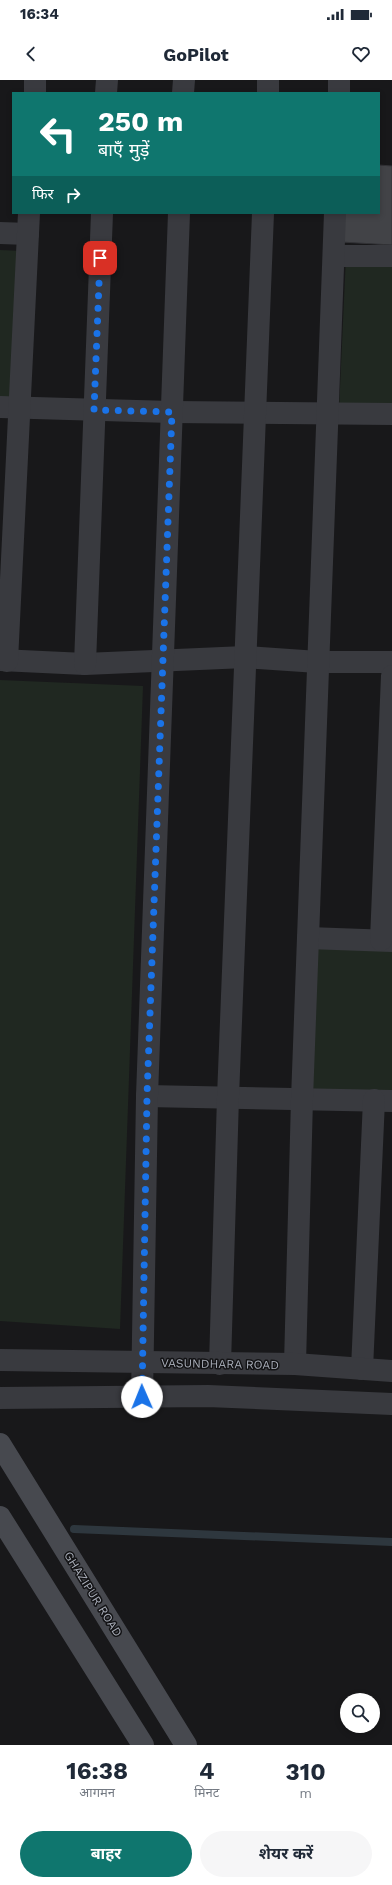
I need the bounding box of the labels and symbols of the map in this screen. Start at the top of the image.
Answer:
pin [83,241,117,275]
street label: VASUNDHARA ROAD [161,1356,279,1372]
position arrow [121,1376,163,1418]
street label: GHAZIPUR ROAD [61,1549,125,1639]

